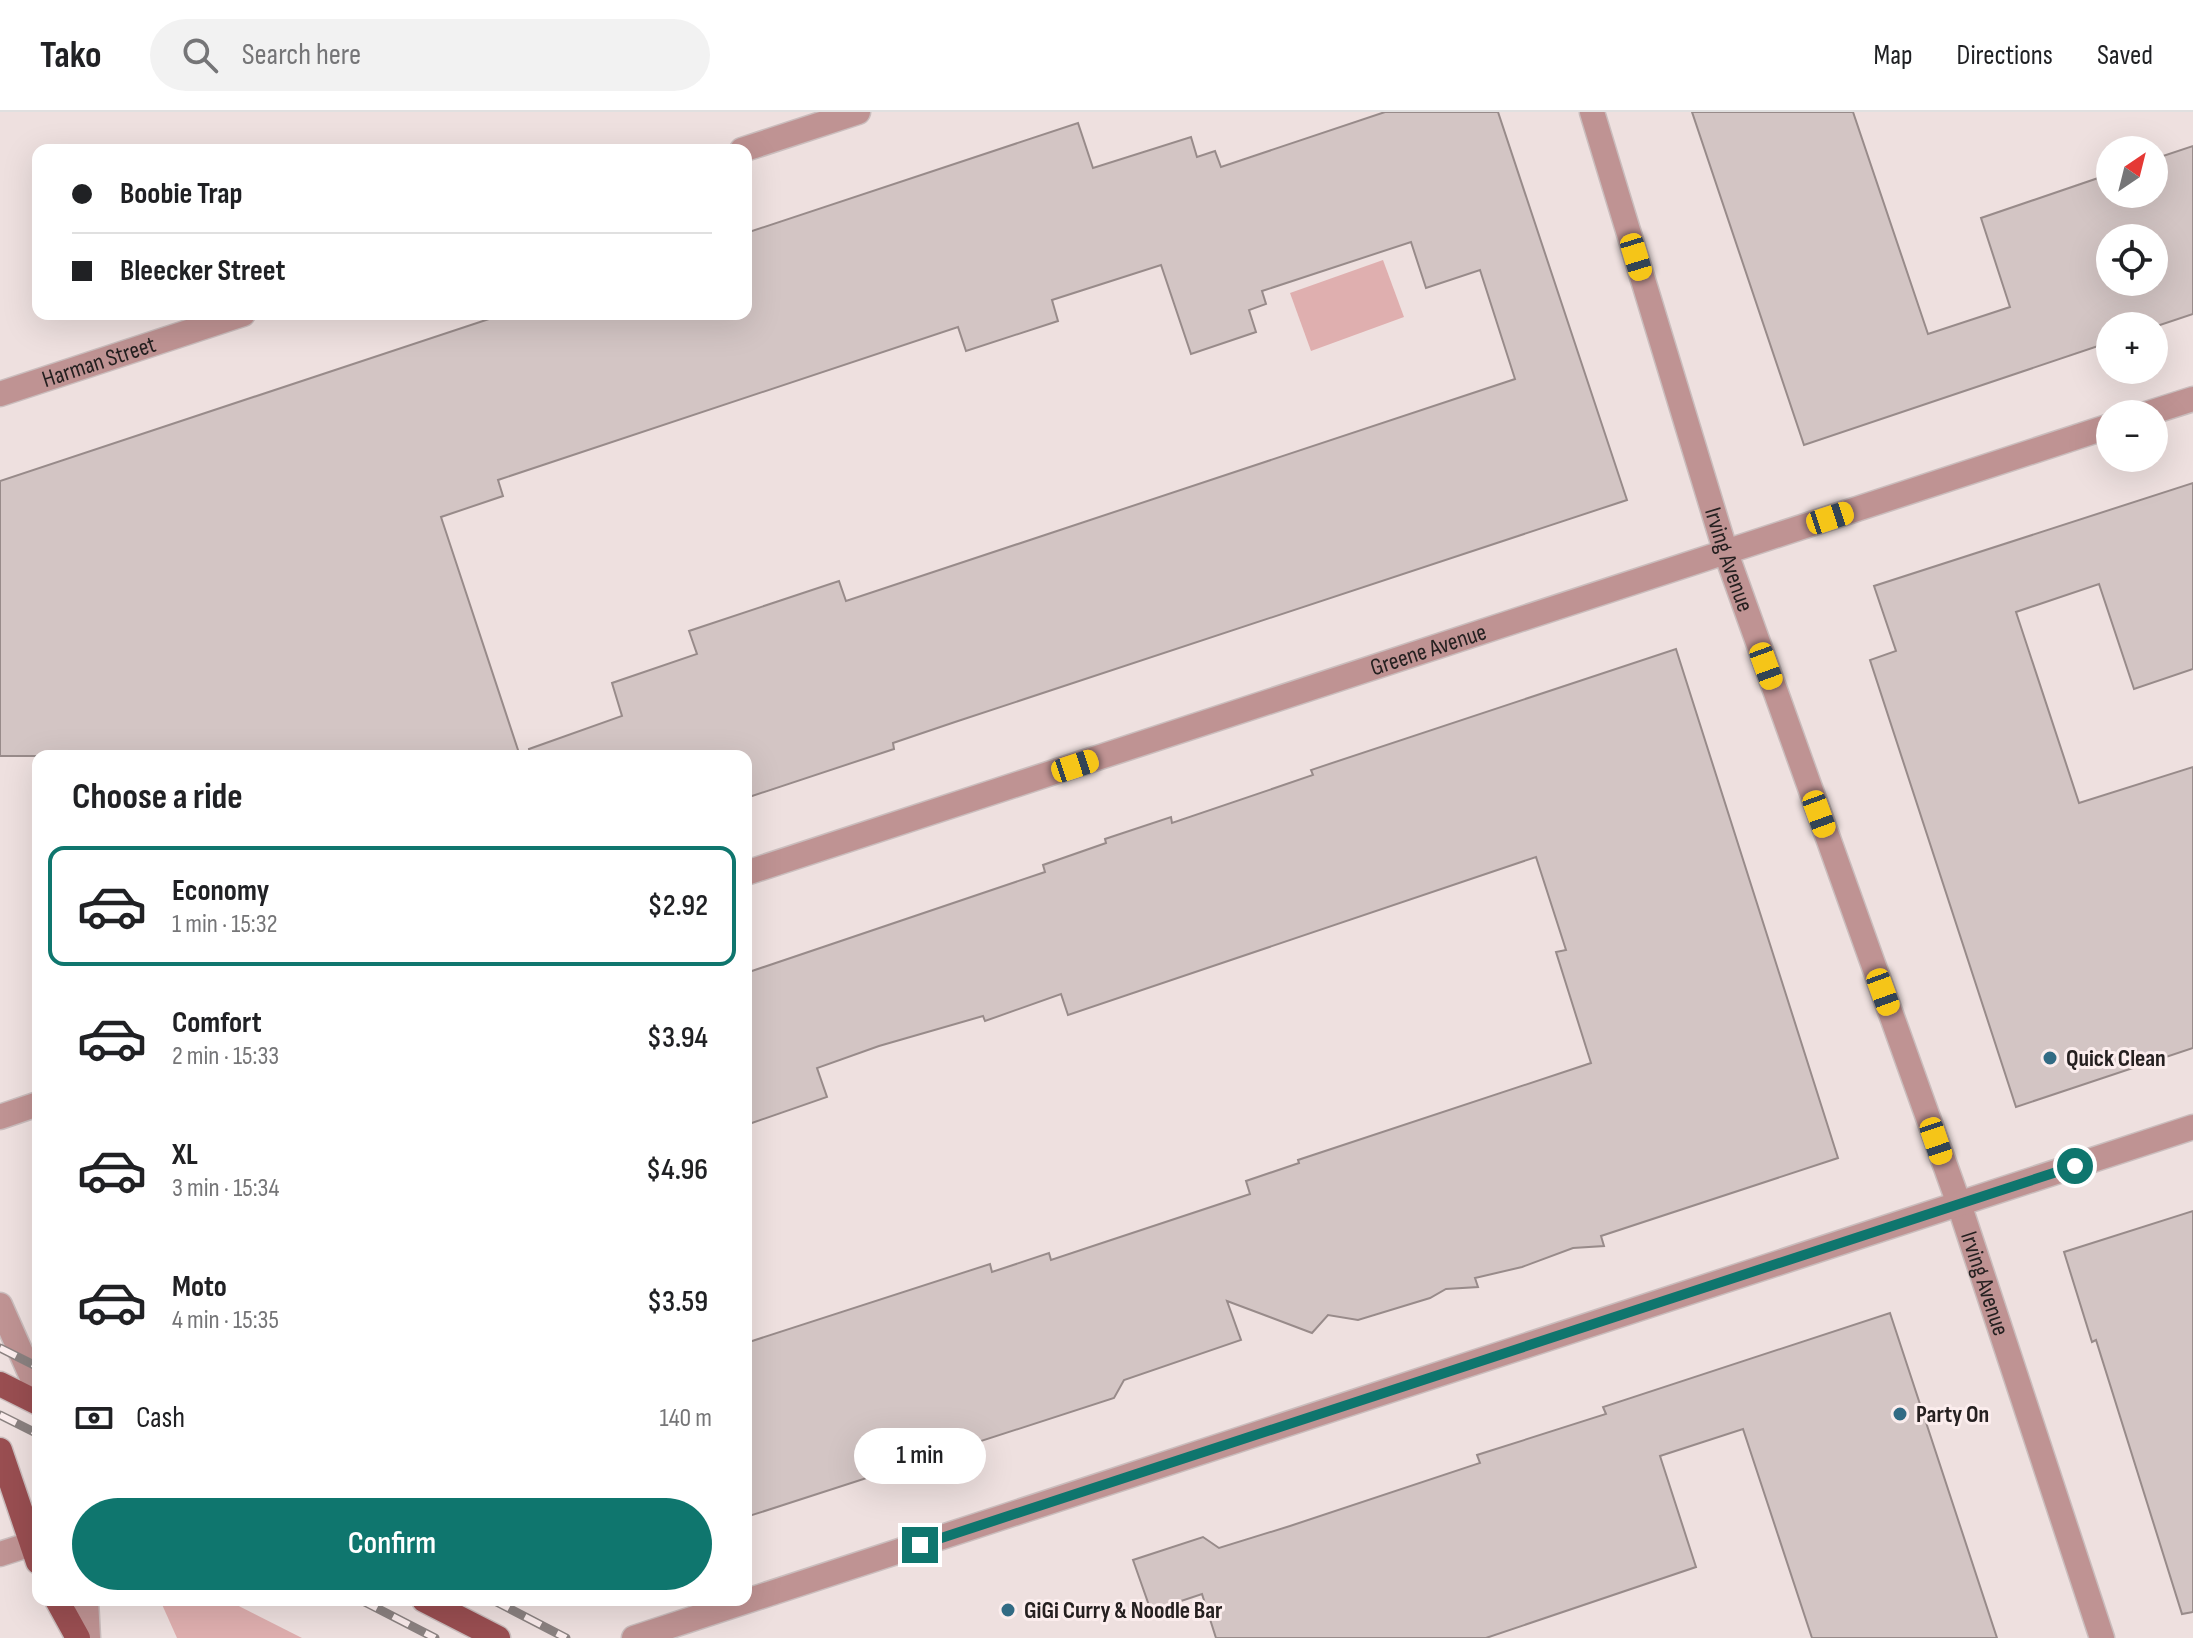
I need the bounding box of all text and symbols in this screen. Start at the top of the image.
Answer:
search box [150,19,710,91]
text: Tako [40,33,102,78]
icon: search [178,33,222,77]
text: Search here [242,37,361,73]
text: Map [1874,39,1913,72]
text: Directions [1957,39,2053,72]
text: Saved [2097,39,2153,72]
north arrow [2096,136,2168,208]
map controls [2096,136,2168,472]
text: Boobie Trap [120,176,243,212]
button: locate [2096,224,2168,296]
car [1618,231,1654,283]
text: Bleecker Street [120,253,285,289]
button: + [2096,312,2168,384]
street label: Harman Street [38,329,159,394]
button: − [2096,400,2168,472]
car [1803,499,1857,537]
street label: Irving Avenue [1698,504,1760,615]
street label: Greene Avenue [1367,617,1490,682]
car [1747,639,1785,693]
car [1048,747,1102,785]
text: Choose a ride [72,776,243,819]
car [1800,787,1838,841]
icon: car [76,870,148,942]
text: Economy [172,873,269,909]
text: $2.92 [648,888,708,924]
text: 1 min · 15:32 [172,909,277,940]
car [1864,965,1902,1019]
icon: car [76,1002,148,1074]
text: Comfort [172,1005,262,1041]
text: $3.94 [647,1020,708,1056]
text: 2 min · 15:33 [172,1041,279,1072]
place label: Quick Clean [2066,1044,2166,1073]
marker: Quick Clean [2041,1049,2059,1067]
car [1917,1114,1955,1168]
icon: car [76,1134,148,1206]
text: XL [172,1137,198,1173]
route start [2057,1148,2093,1184]
text: $4.96 [646,1152,708,1188]
text: 3 min · 15:34 [172,1173,279,1204]
street label: Irving Avenue [1954,1228,2016,1339]
icon: car [76,1266,148,1338]
text: Moto [172,1269,227,1305]
text: $3.59 [647,1284,708,1320]
text: 4 min · 15:35 [172,1305,279,1336]
icon: cash [72,1396,116,1440]
text: Cash [136,1400,185,1436]
place label: Party On [1916,1400,1989,1429]
text: 140 m [660,1403,712,1434]
marker: Party On [1891,1405,1909,1423]
callout: 1 min [854,1429,986,1485]
text: 1 min [896,1440,944,1471]
button: Confirm [72,1498,712,1590]
route end [902,1527,938,1563]
place label: GiGi Curry & Noodle Bar [1024,1596,1223,1625]
marker: GiGi Curry & Noodle Bar [999,1601,1017,1619]

